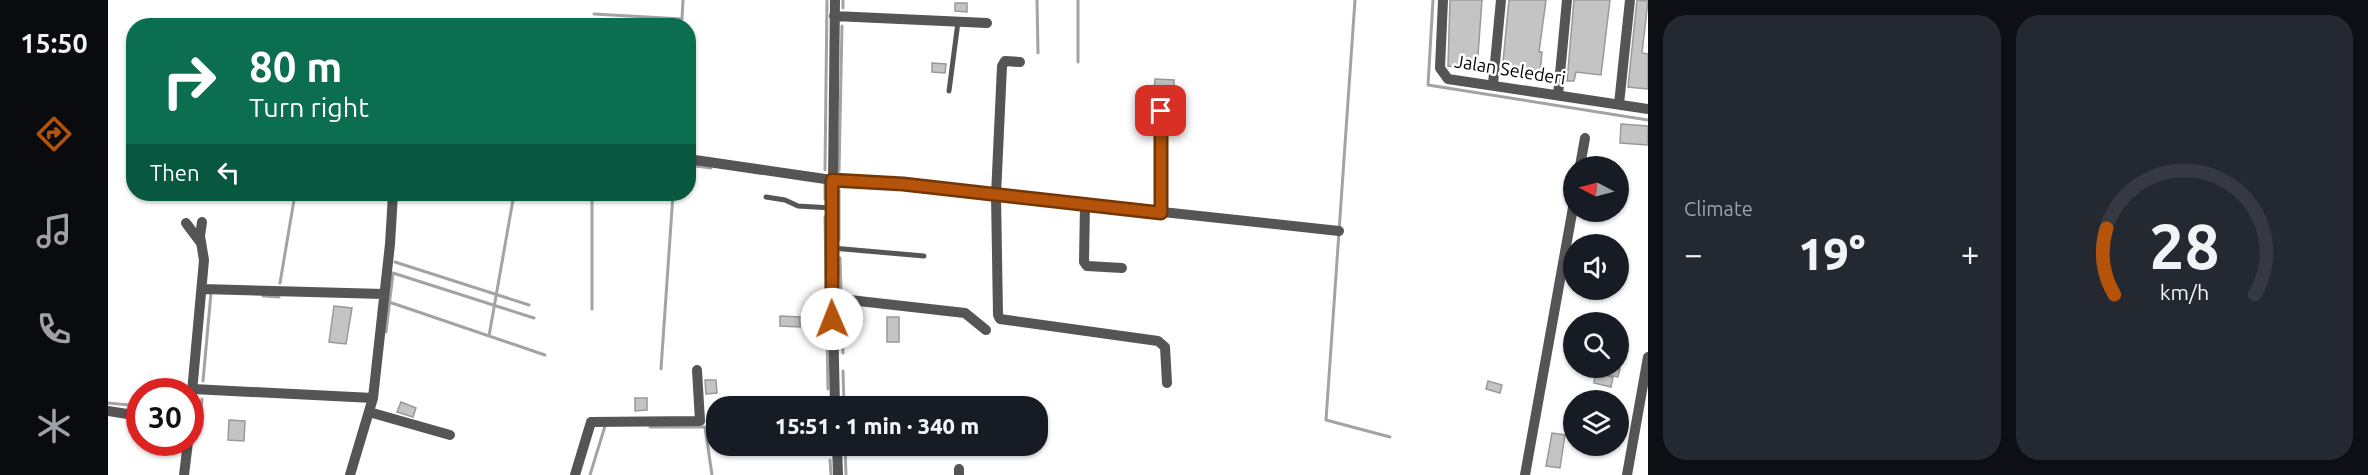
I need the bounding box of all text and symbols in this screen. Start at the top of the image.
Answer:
text: 15:50 [20,28,88,58]
icon: right [150,42,228,120]
text: 80 m [249,43,343,90]
street label: Jalan Selederi [1453,50,1567,88]
pin [1135,85,1186,136]
text: Turn right [249,92,369,122]
icon: arrive [1144,94,1177,127]
icon: directions [33,113,75,155]
icon: left [212,156,245,189]
north arrow [1563,156,1629,222]
map controls [1563,156,1629,456]
text: Then [150,160,200,185]
text: Climate [1684,197,1753,220]
icon: music [33,210,75,252]
text: 28 [2149,211,2219,281]
text: 19° [1798,228,1865,279]
button: sound [1563,234,1629,300]
text: − [1684,235,1703,272]
text: + [1961,235,1979,272]
text: km/h [2159,280,2209,304]
position arrow [800,287,864,351]
icon: phone [33,308,75,350]
button: search [1563,312,1629,378]
speed limit sign: 30 [126,378,204,456]
button: layers [1563,390,1629,456]
icon: climate [33,405,75,447]
text: 15:51 · 1 min · 340 m [775,413,979,438]

